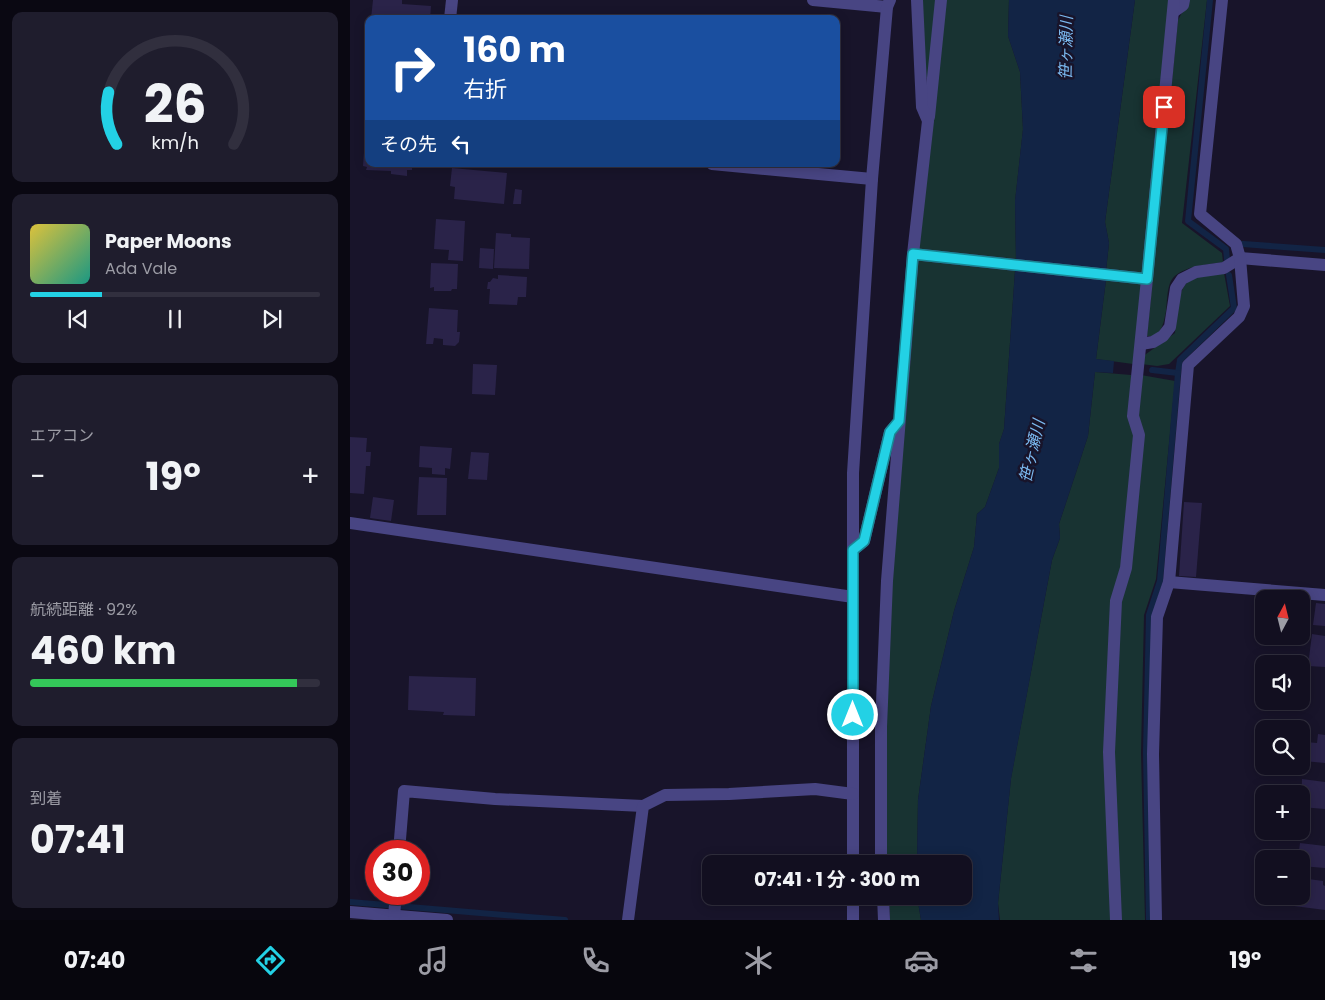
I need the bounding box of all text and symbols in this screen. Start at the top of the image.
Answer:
water label: 笹ヶ瀬川 [1054,14,1078,80]
text: 160 m [463,25,566,74]
icon: right [380,35,445,100]
text: 26 [144,68,206,141]
text: 右折 [463,74,507,105]
pin [1143,86,1185,128]
icon: arrive [1150,93,1178,121]
text: km/h [151,130,199,155]
icon: left [447,130,475,158]
text: その先 [380,131,437,158]
text: Paper Moons [105,228,232,255]
text: Ada Vale [105,257,177,280]
icon: previous [64,305,92,333]
icon: pause [161,305,189,333]
icon: next [258,305,286,333]
water label: 笹ヶ瀬川 [1014,415,1051,485]
text: エアコン [30,424,94,447]
text: 19° [146,450,201,503]
text: − [30,457,45,496]
text: + [301,457,320,496]
north arrow [1255,590,1310,645]
map controls [1255,590,1310,905]
text: 航続距離 · 92% [30,598,137,621]
text: 460 km [30,624,177,677]
button: sound [1255,655,1310,710]
position arrow [826,688,878,740]
button: search [1255,720,1310,775]
button: + [1255,785,1310,840]
text: 到着 [30,787,62,810]
text: 07:41 [30,813,126,866]
speed limit sign: 30 [365,840,430,905]
button: − [1255,850,1310,905]
text: 07:41 · 1 分 · 300 m [754,866,920,893]
icon: directions [253,943,288,978]
icon: music [416,943,451,978]
icon: phone [578,943,613,978]
icon: climate [741,943,776,978]
icon: car [904,943,939,978]
icon: filters [1066,943,1101,978]
text: 07:40 [64,945,125,976]
text: 19° [1229,945,1261,976]

